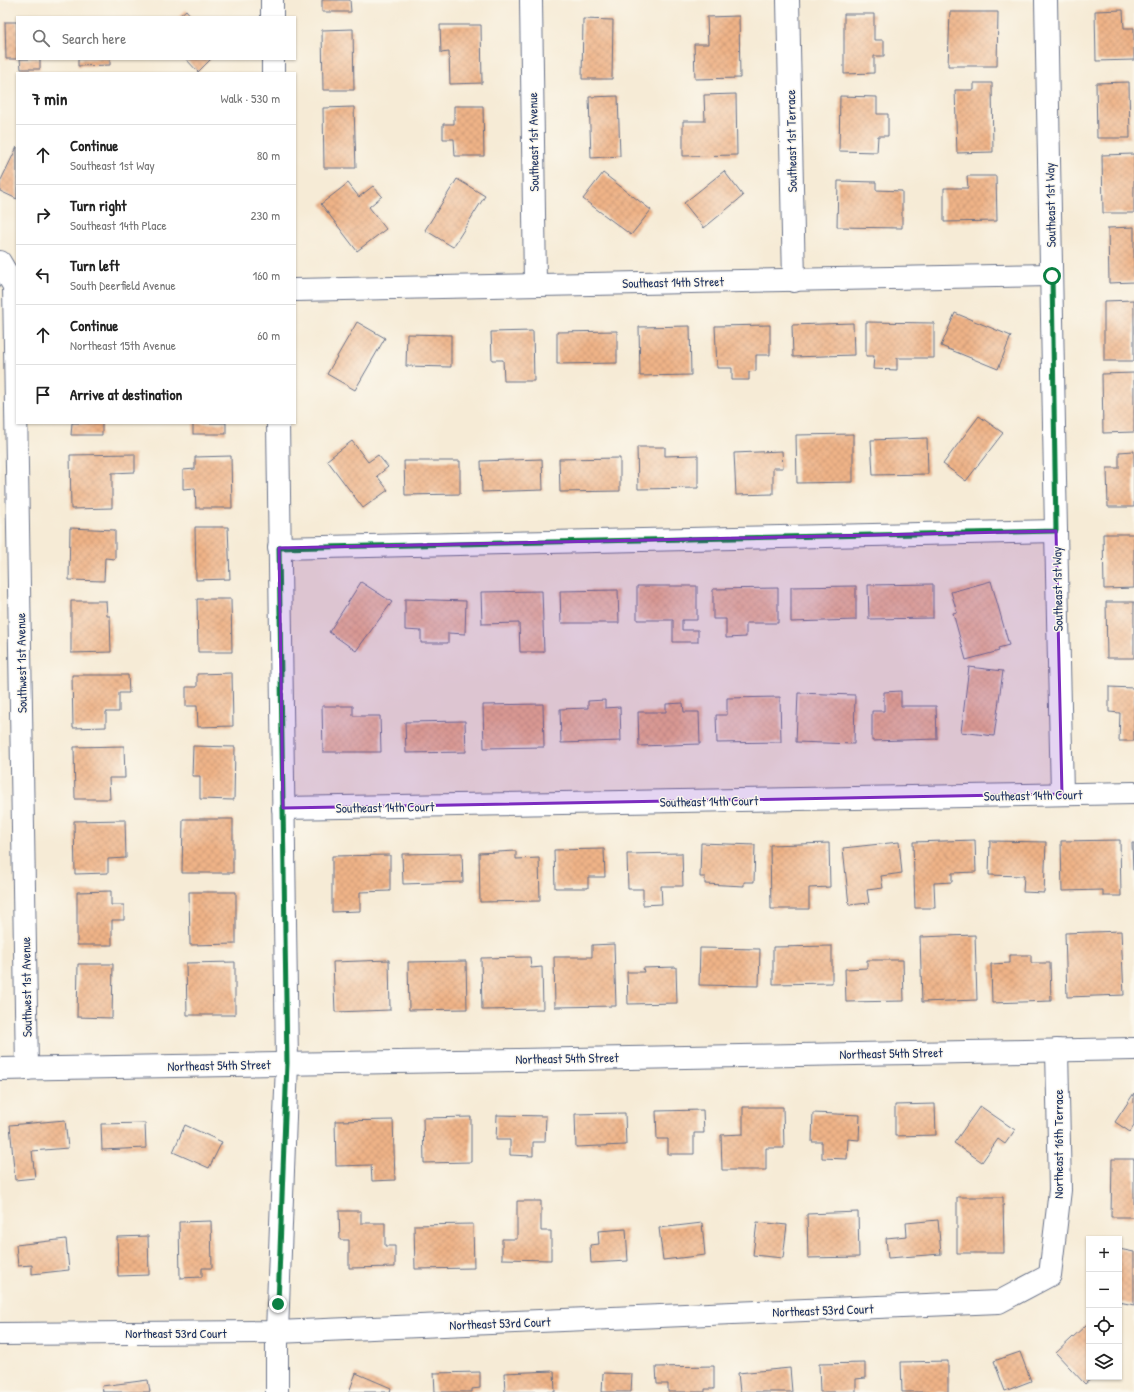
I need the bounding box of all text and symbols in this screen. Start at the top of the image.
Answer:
search box [16,16,296,60]
icon: search [30,27,52,49]
text: Search here [62,28,126,49]
text: 7 min [32,87,67,110]
text: Walk · 530 m [220,89,280,107]
street label: Southeast 1st Terrace [781,89,801,193]
street label: Southeast 1st Avenue [523,92,543,192]
text: Continue [70,135,118,156]
icon: ahead [32,144,54,166]
text: 80 m [257,146,280,164]
text: Southeast 1st Way [70,156,155,174]
street label: Southeast 1st Way [1040,162,1060,248]
text: Turn right [70,195,126,216]
icon: right [32,204,54,226]
text: 230 m [250,206,280,224]
text: Southeast 14th Place [70,216,167,234]
text: Turn left [70,255,120,276]
icon: left [32,264,54,286]
text: 160 m [252,266,280,284]
route start [1043,267,1061,285]
street label: Southeast 14th Street [622,272,725,292]
text: South Deerfield Avenue [70,276,176,294]
text: Continue [70,315,118,336]
icon: ahead [32,324,54,346]
text: 60 m [257,326,280,344]
text: Northeast 15th Avenue [70,336,176,354]
icon: arrive [32,384,54,406]
text: Arrive at destination [70,384,182,405]
street label: Southeast 1st Way [1047,546,1067,632]
street label: Southwest 1st Avenue [11,613,31,713]
street label: Southeast 14th Court [984,785,1083,805]
street label: Southeast 14th Court [660,791,759,811]
street label: Southeast 14th Court [336,797,435,817]
street label: Southwest 1st Avenue [16,937,36,1037]
street label: Northeast 54th Street [839,1043,943,1063]
street label: Northeast 54th Street [515,1048,619,1068]
street label: Northeast 54th Street [167,1055,271,1075]
street label: Northeast 16th Terrace [1049,1089,1067,1199]
map controls [1086,1236,1122,1380]
button: + [1086,1236,1122,1272]
button: − [1086,1272,1122,1308]
route end [269,1295,287,1313]
street label: Northeast 53rd Court [772,1299,874,1321]
button: locate [1086,1308,1122,1344]
street label: Northeast 53rd Court [449,1312,551,1334]
street label: Northeast 53rd Court [125,1324,227,1342]
button: layers [1086,1344,1122,1380]

